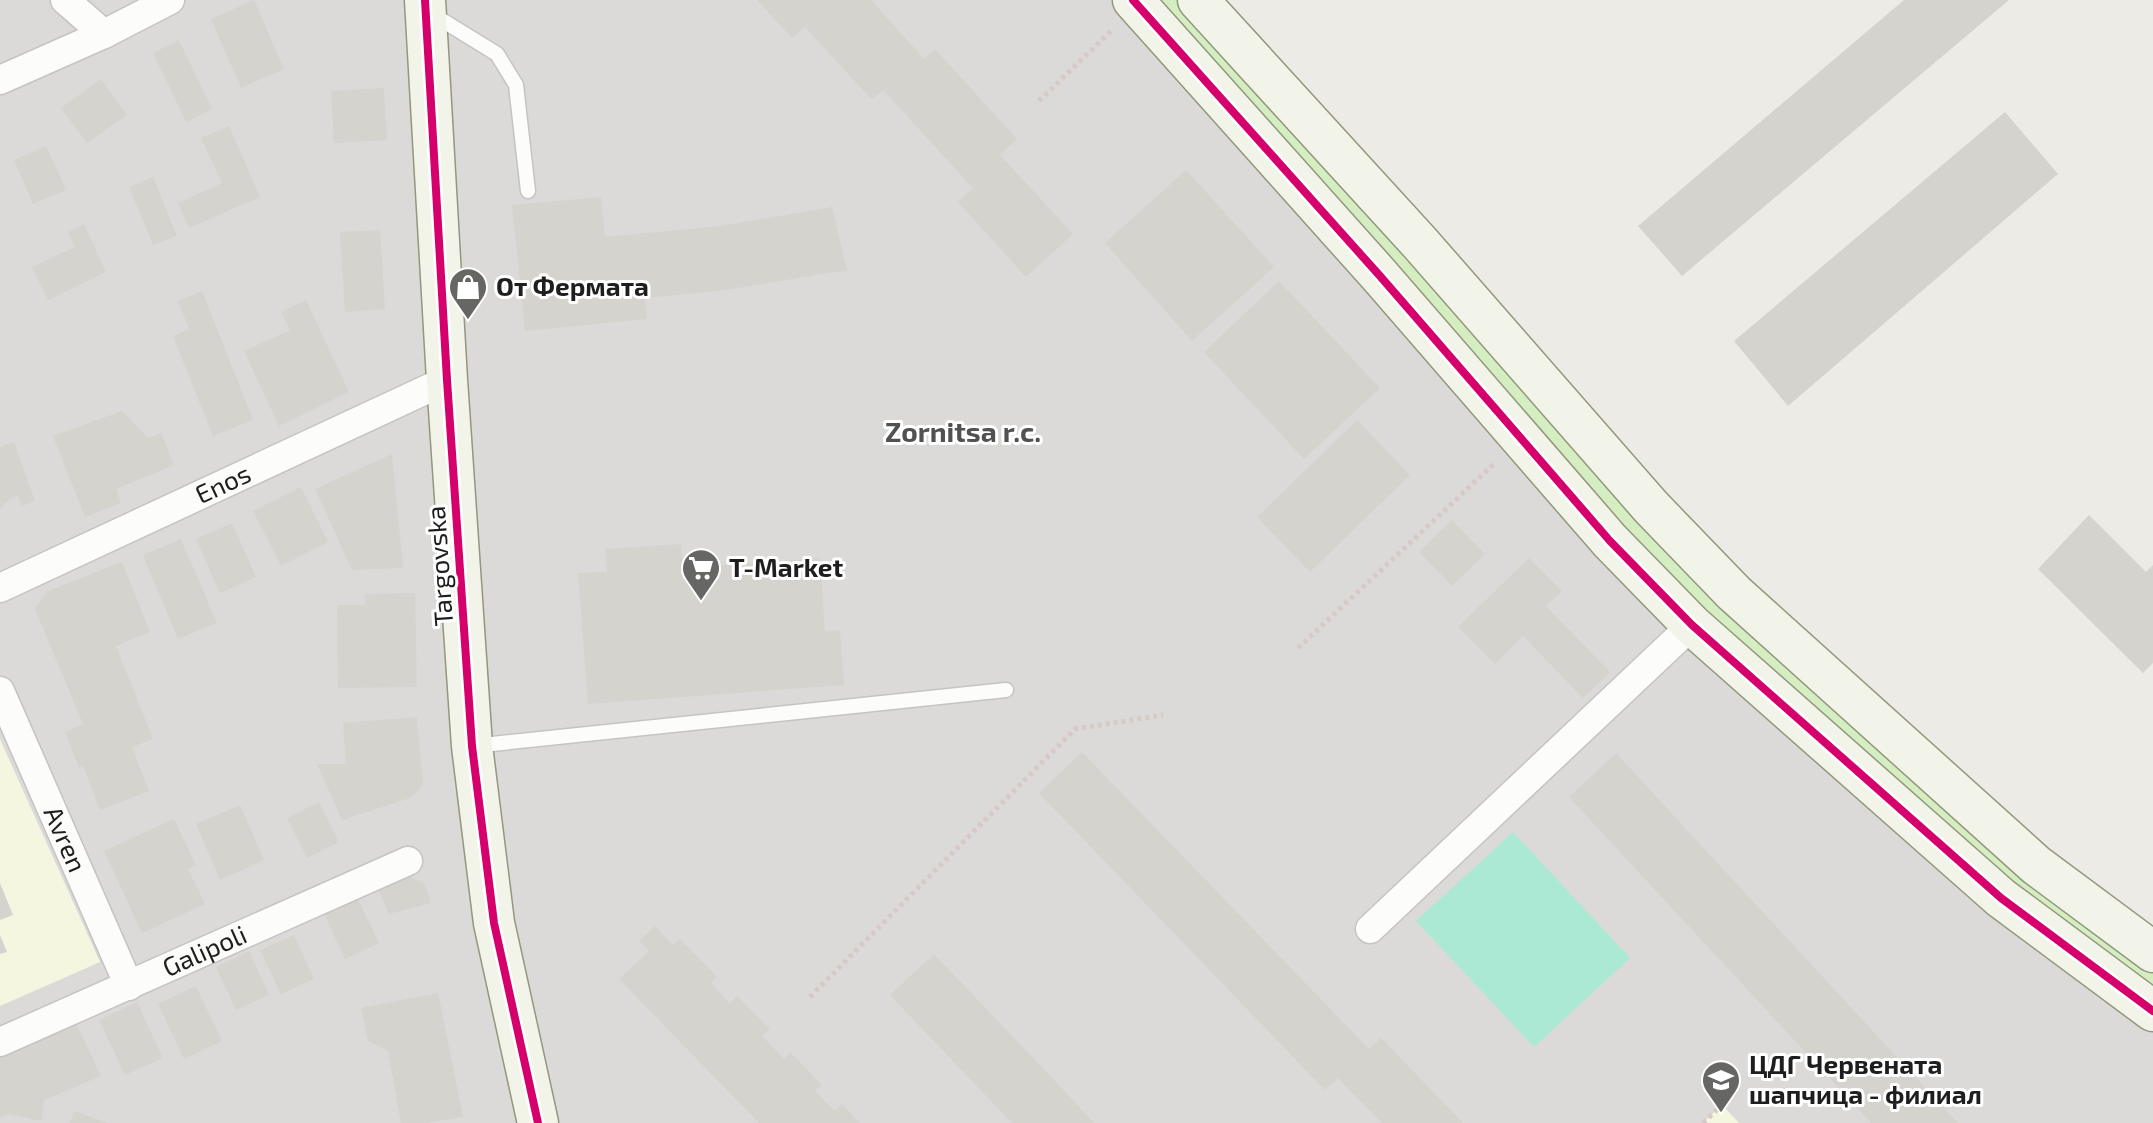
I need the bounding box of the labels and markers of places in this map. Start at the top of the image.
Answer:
shop icon: От Фермата [447,266,489,321]
place label: От Фермата [496,270,649,301]
supermarket icon: T-Market [680,547,722,602]
place label: T-Market [729,551,843,582]
place label: ЦДГ Червената шапчица - филиал [1749,1048,1982,1109]
school or university icon: ЦДГ Червената шапчица - филиал [1700,1059,1742,1114]

